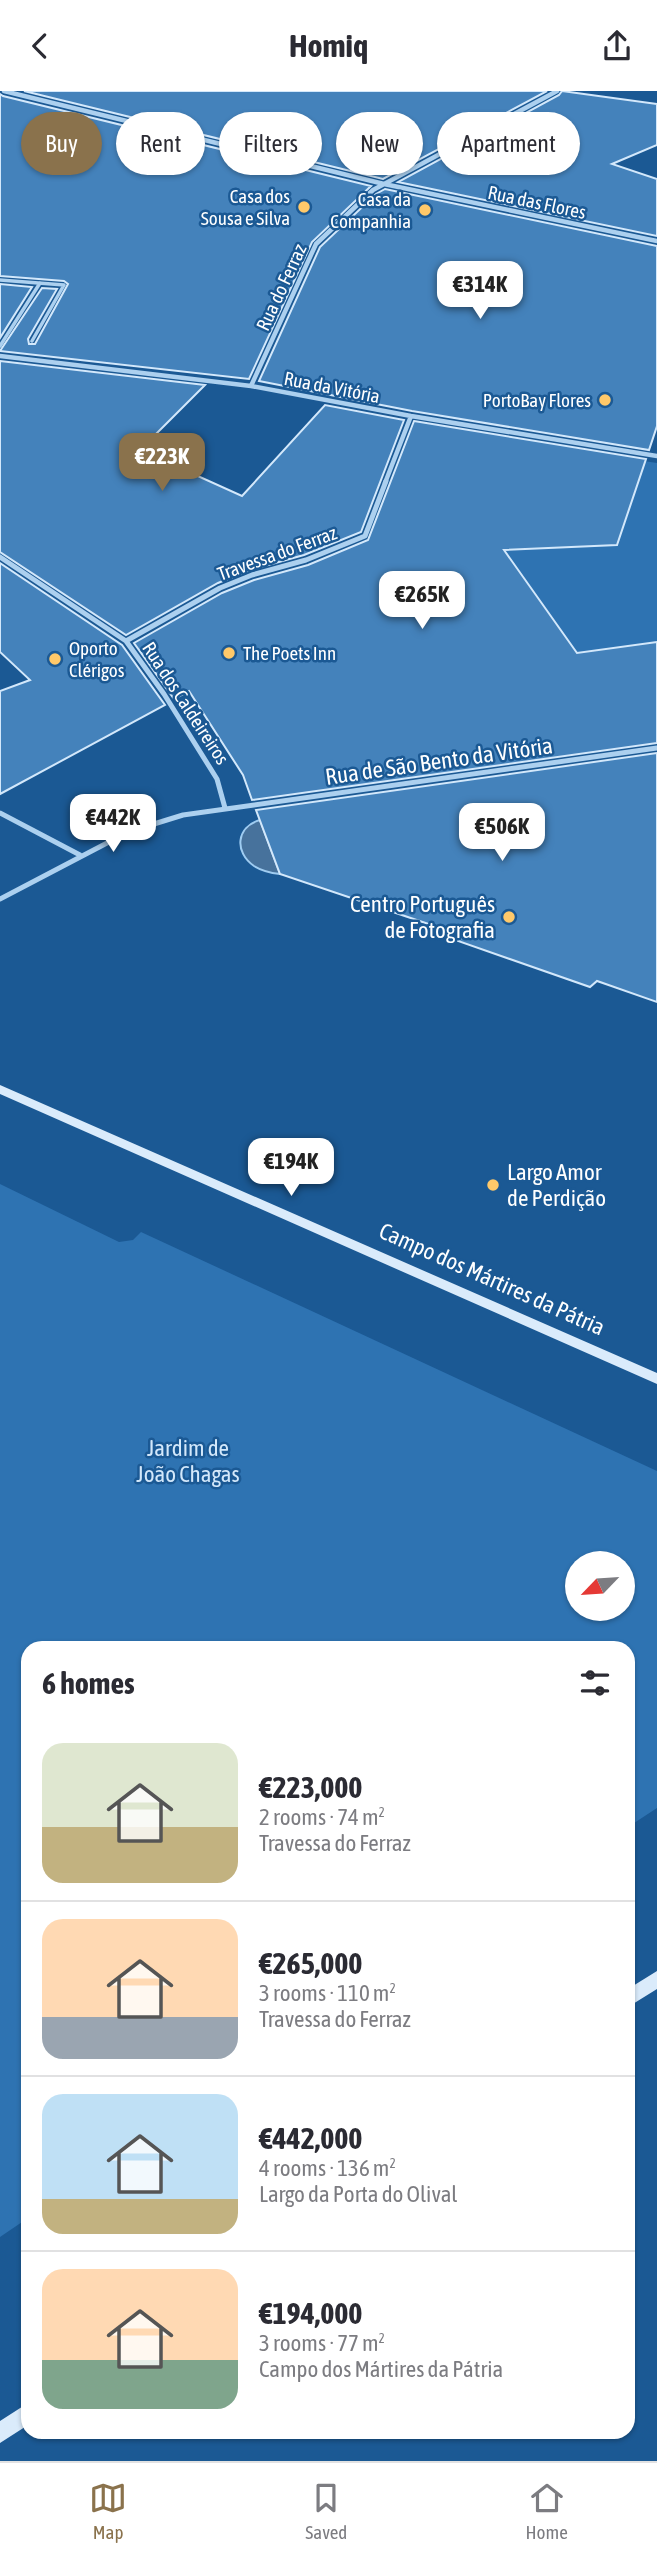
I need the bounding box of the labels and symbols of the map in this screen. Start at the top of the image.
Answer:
street label: Rua das Flores [486,181,588,223]
place label: Casa dos Sousa e Silva [201,185,290,229]
place label: Casa da Companhia [330,188,411,232]
marker: Casa dos Sousa e Silva [296,199,312,215]
marker: Casa da Companhia [417,202,433,218]
street label: Rua do Ferraz [251,240,311,334]
pin: €314K [431,261,529,321]
street label: Rua da Vitória [282,367,382,407]
place label: PortoBay Flores [483,389,591,411]
marker: PortoBay Flores [597,392,613,408]
pin: €223K [113,433,211,493]
street label: Travessa do Ferraz [214,521,340,585]
pin: €265K [373,571,471,631]
place label: Oporto Clérigos [69,637,125,681]
street label: Rua dos Caldeireiros [138,638,234,769]
place label: The Poets Inn [243,642,336,664]
marker: The Poets Inn [221,645,237,661]
marker: Oporto Clérigos [47,651,63,667]
street label: Rua de São Bento da Vitória [324,732,554,790]
pin: €442K [64,795,162,854]
pin: €506K [453,803,551,863]
place label: Centro Português de Fotografia [350,891,495,943]
marker: Centro Português de Fotografia [501,909,517,925]
pin: €194K [242,1139,340,1198]
place label: Largo Amor de Perdição [507,1159,606,1211]
marker: Largo Amor de Perdição [485,1177,501,1193]
street label: Campo dos Mártires da Pátria [375,1217,609,1341]
park label: Jardim de João Chagas [136,1435,240,1487]
north arrow [565,1551,635,1621]

